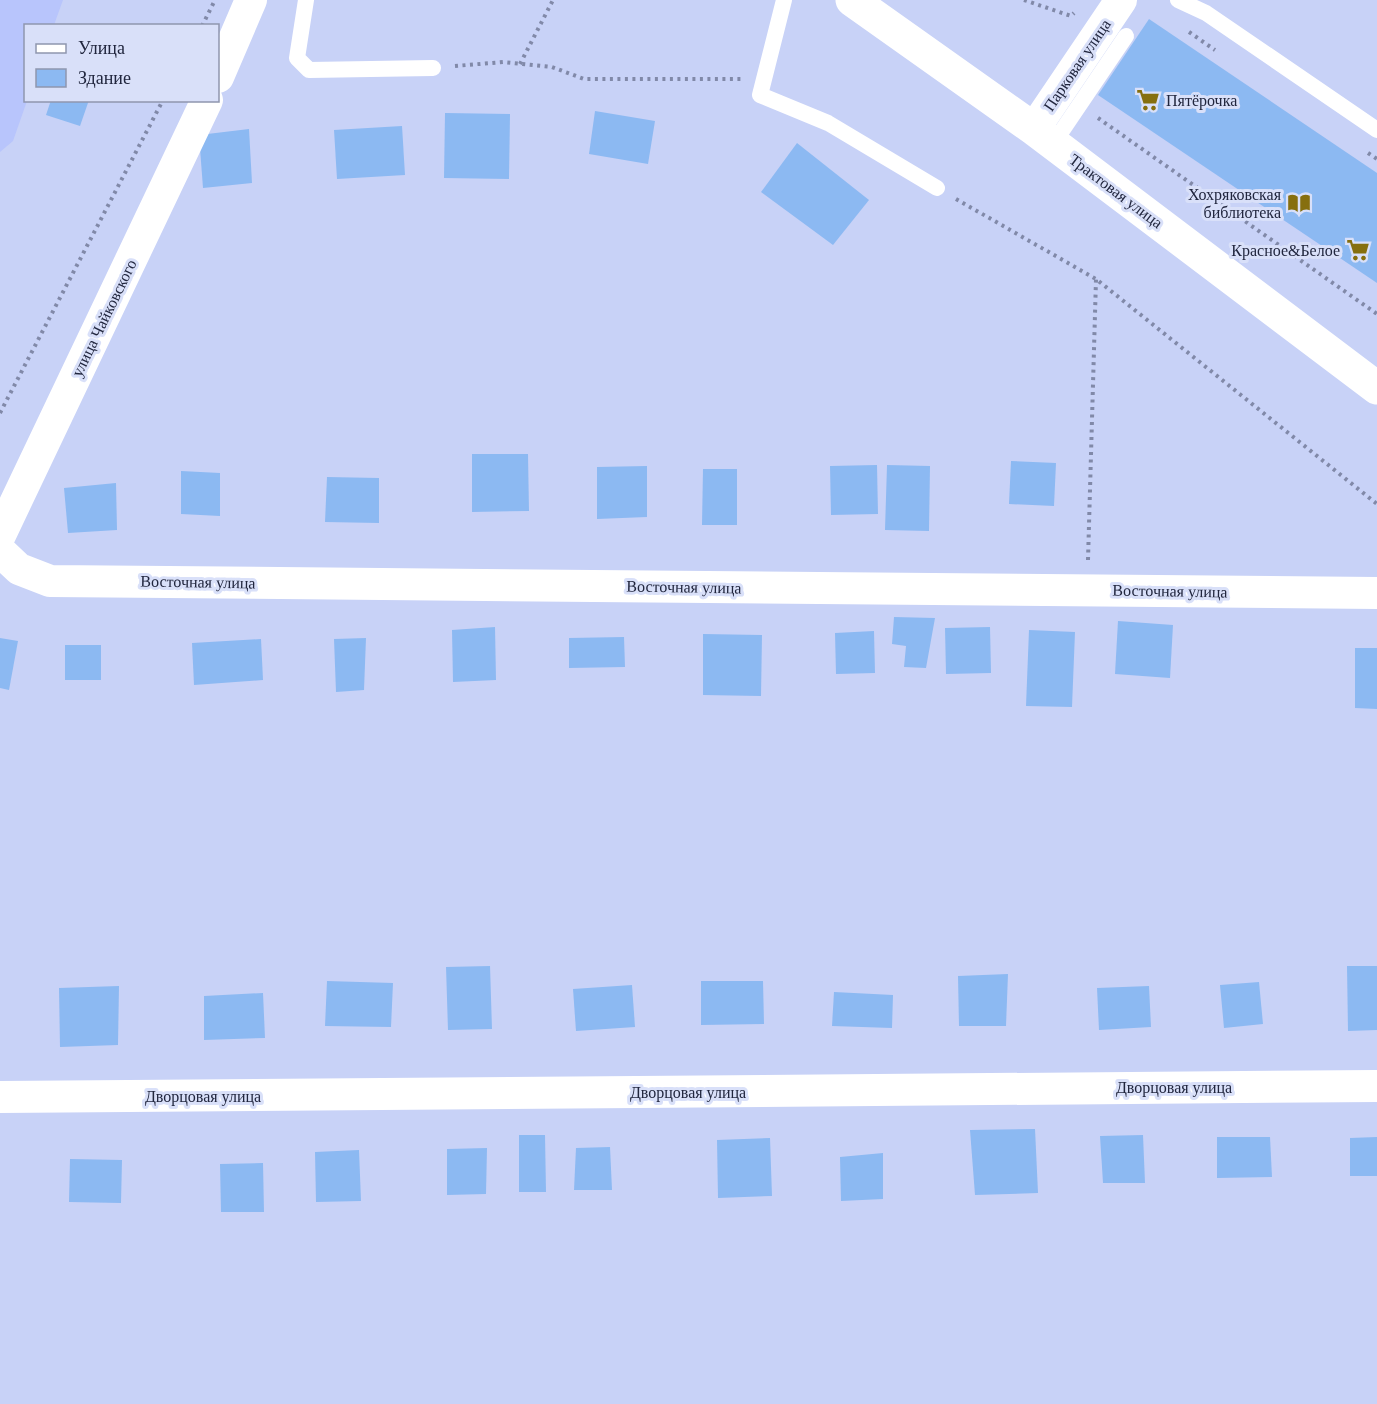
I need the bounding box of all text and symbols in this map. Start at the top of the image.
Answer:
street label: Парковая улица [1040,16,1115,115]
legend [24,24,219,102]
text: Улица [78,38,125,58]
text: Здание [78,68,131,88]
supermarket icon: Пятёрочка [1135,87,1161,113]
place label: Пятёрочка [1166,92,1237,110]
street label: Трактовая улица [1066,151,1166,232]
place label: Хохряковская библиотека [1188,186,1282,221]
library icon: Хохряковская библиотека [1286,190,1312,216]
supermarket icon: Красное&Белое [1345,237,1371,263]
place label: Красное&Белое [1231,242,1340,260]
street label: улица Чайковского [68,257,141,380]
street label: Восточная улица [140,572,256,593]
street label: Восточная улица [626,577,742,598]
street label: Восточная улица [1112,581,1228,602]
street label: Дворцовая улица [1116,1079,1232,1097]
street label: Дворцовая улица [630,1084,746,1102]
street label: Дворцовая улица [145,1088,261,1106]

